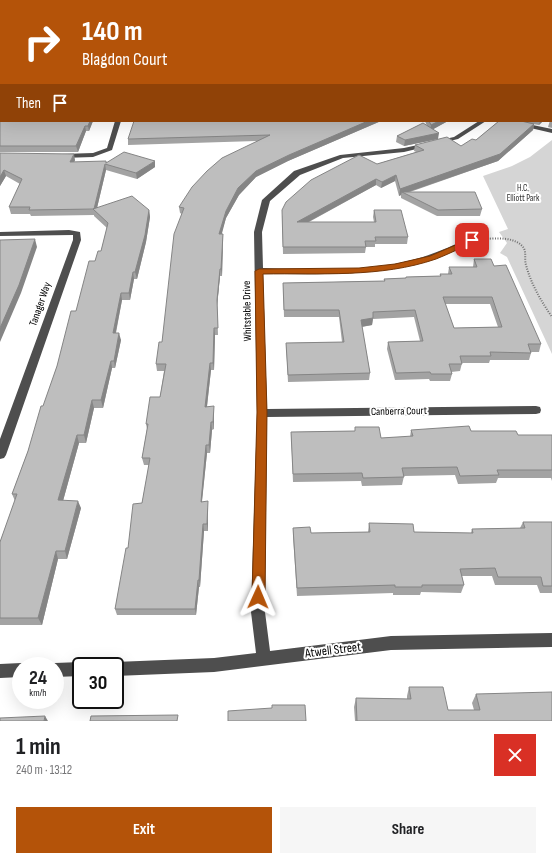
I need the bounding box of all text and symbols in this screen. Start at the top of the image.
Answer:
text: 140 m [82,15,143,48]
icon: right [16,16,68,68]
text: Blagdon Court [82,49,167,70]
icon: arrive [49,92,71,114]
text: Then [16,94,41,113]
park label: H.C. Elliott Park [507,183,540,204]
pin [455,223,489,257]
icon: arrive [461,229,483,251]
street label: Tanager Way [26,279,54,328]
street label: Whitstable Drive [240,281,254,341]
street label: Canberra Court [371,404,428,418]
position arrow [237,576,279,618]
street label: Atwell Street [303,639,362,661]
speed limit sign: 30 [72,657,124,709]
text: 24 [29,666,47,690]
text: km/h [29,687,47,699]
text: 1 min [16,732,61,761]
button: close [494,734,536,776]
text: 240 m · 13:12 [16,762,72,778]
button: Exit [16,807,272,853]
button: Share [280,807,536,853]

